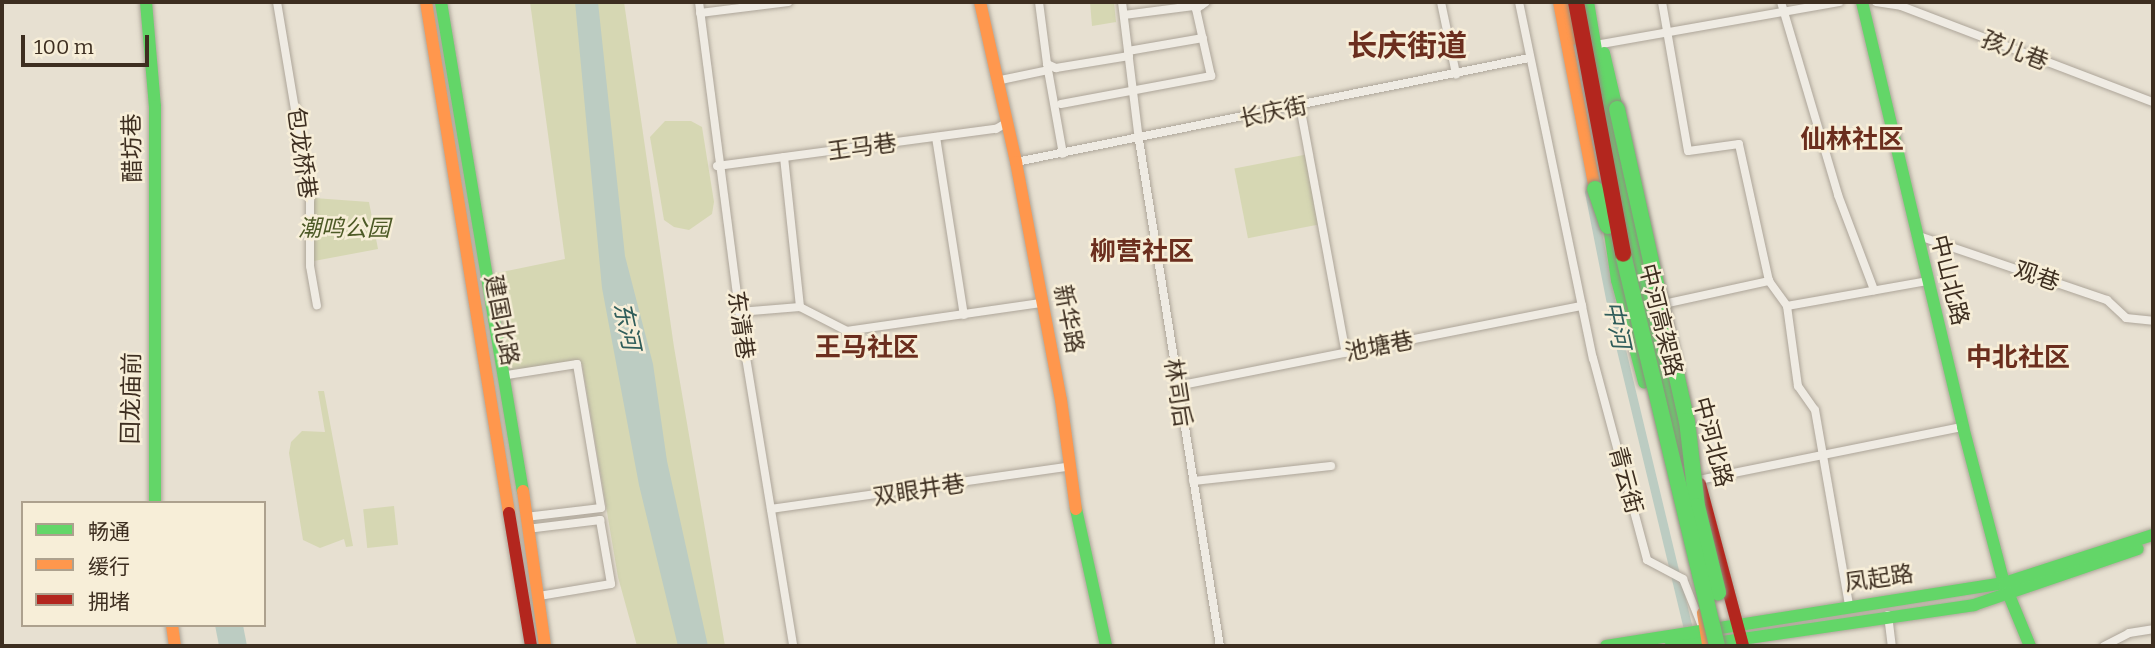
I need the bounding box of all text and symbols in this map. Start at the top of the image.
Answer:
scale bar [24,21,152,65]
street label: 孩儿巷 [1978,25,2052,75]
district label: 长庆街道 [1347,28,1467,64]
text: 100 m [34,34,94,60]
street label: 长庆街 [1236,91,1310,133]
street label: 包龙桥巷 [282,106,322,200]
street label: 醋坊巷 [118,113,146,183]
district label: 仙林社区 [1800,124,1904,156]
street label: 王马巷 [826,129,898,165]
park label: 潮鸣公园 [298,214,390,242]
street label: 中山北路 [1925,232,1975,328]
district label: 柳营社区 [1090,236,1194,268]
street label: 观巷 [2011,255,2063,297]
street label: 中河高架路 [1634,261,1688,379]
street label: 建国北路 [480,272,524,368]
street label: 新华路 [1049,283,1089,355]
street label: 东清巷 [723,289,759,361]
water label: 中河 [1597,299,1635,351]
water label: 东河 [607,300,645,352]
street label: 池塘巷 [1343,326,1415,366]
district label: 王马社区 [815,332,919,364]
district label: 中北社区 [1966,342,2070,374]
street label: 回龙庙前 [116,352,146,444]
street label: 林司后 [1159,357,1197,429]
street label: 中河北路 [1688,394,1738,490]
street label: 青云街 [1604,443,1648,517]
street label: 双眼井巷 [871,469,967,511]
legend [21,501,266,627]
text: 畅通 [88,519,130,545]
text: 缓行 [88,554,130,580]
street label: 凤起路 [1843,560,1915,596]
text: 拥堵 [88,589,130,615]

